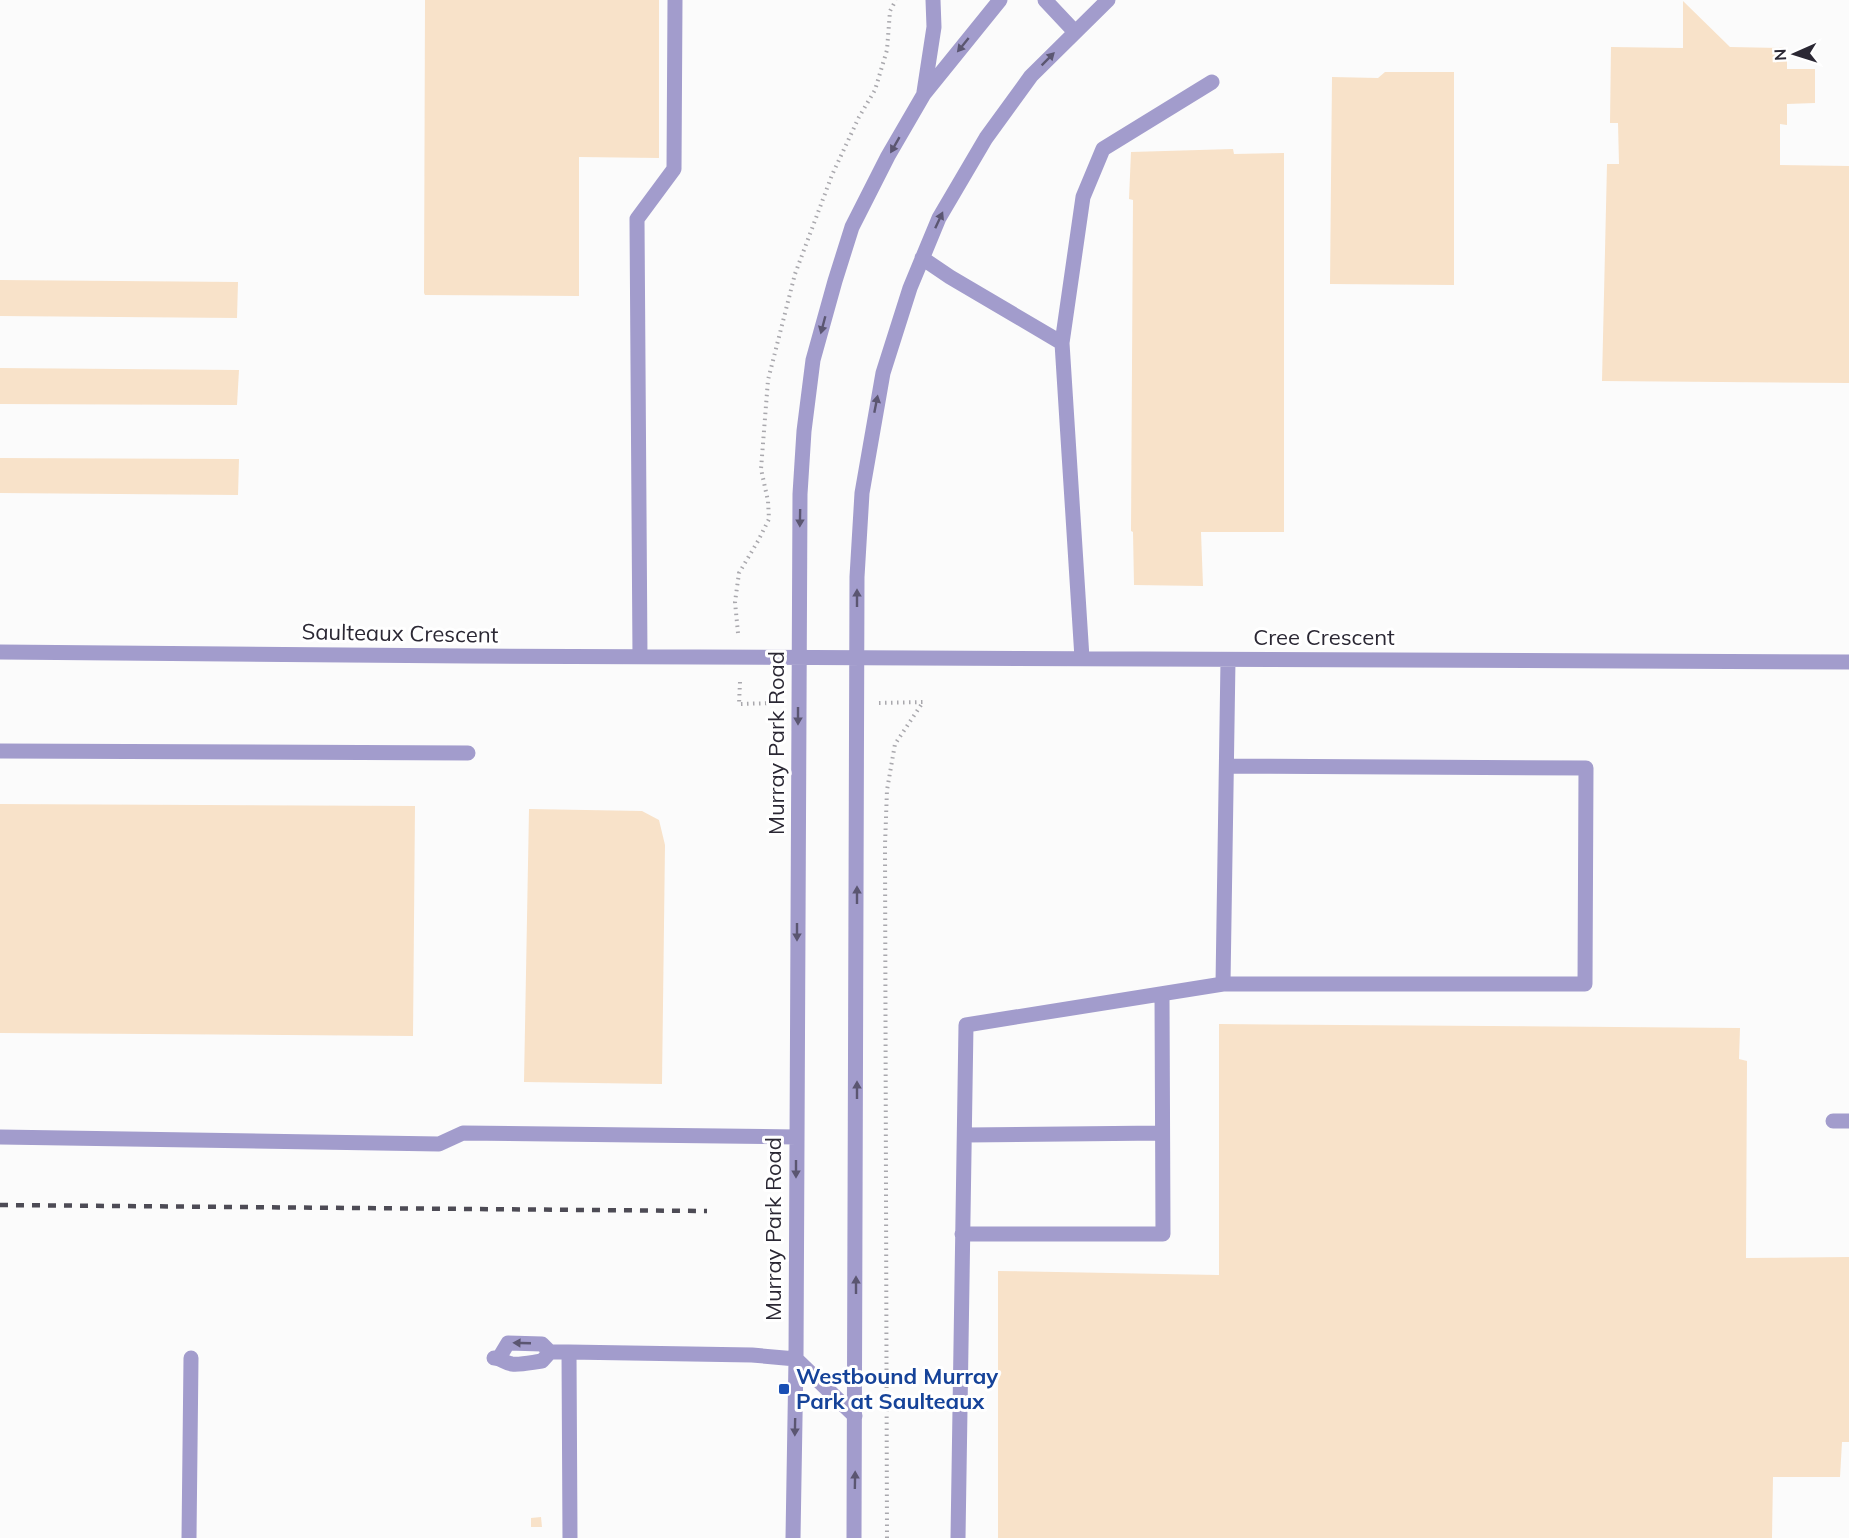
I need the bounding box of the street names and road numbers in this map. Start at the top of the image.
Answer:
street label: Saulteaux Crescent [301,617,499,649]
street label: Cree Crescent [1253,623,1395,651]
street label: Murray Park Road [762,651,790,835]
street label: Murray Park Road [759,1137,787,1321]

